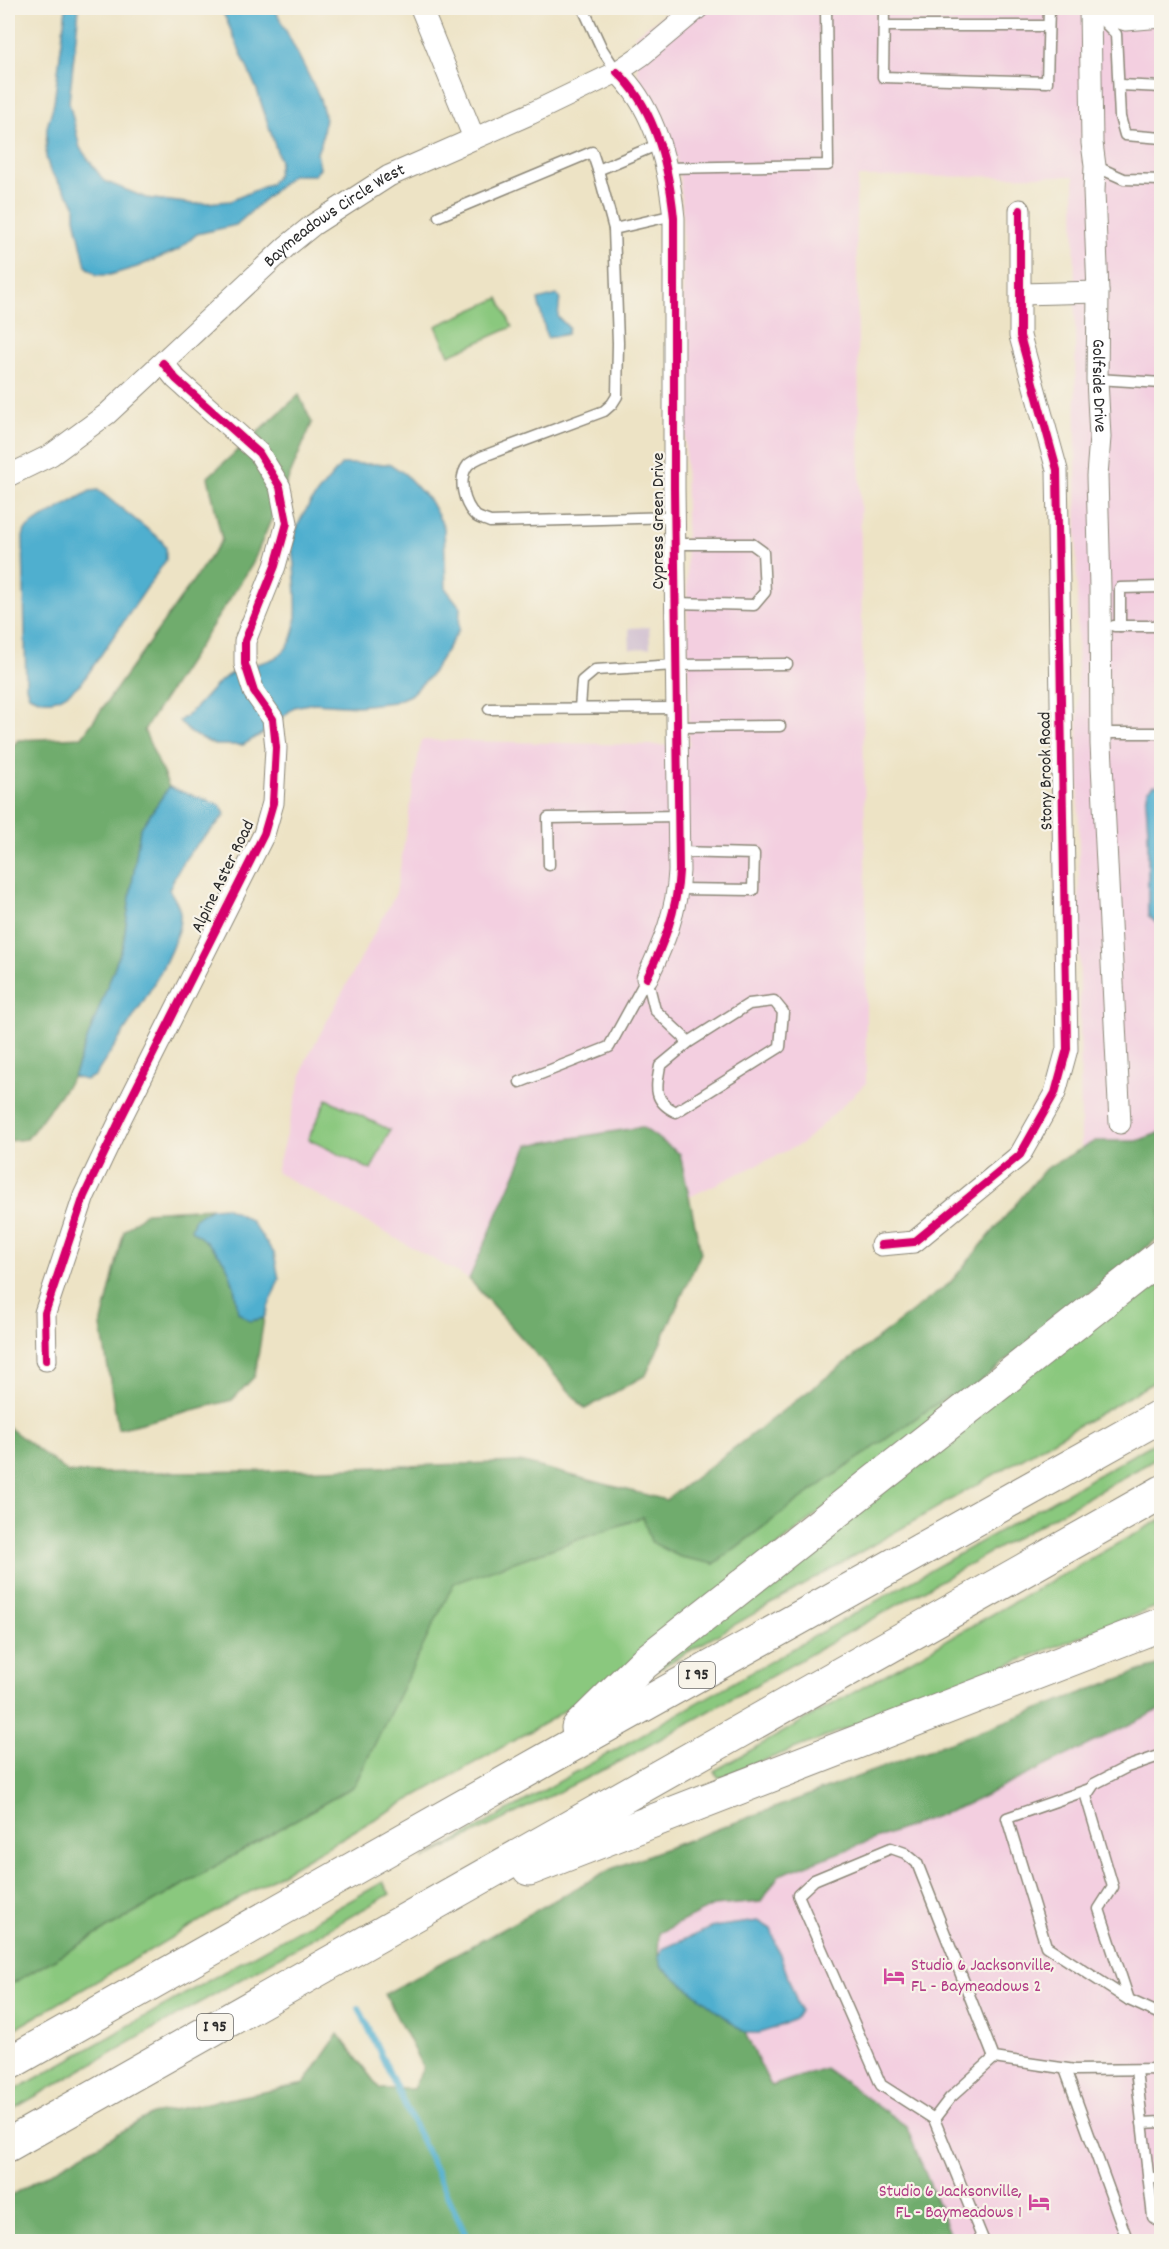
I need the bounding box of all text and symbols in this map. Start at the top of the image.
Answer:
street label: Baymeadows Circle West [258,158,410,274]
street label: Golfside Drive [1084,339,1112,433]
street label: Cypress Green Drive [647,452,672,590]
street label: Stony Brook Road [1033,711,1061,831]
street label: Alpine Aster Road [186,816,262,938]
road number: I 95 [679,1662,715,1688]
place label: Studio 6 Jacksonville, FL - Baymeadows 2 [911,1954,1054,2000]
hotel icon: Studio 6 Jacksonville, FL - Baymeadows 2 [882,1964,906,1988]
road number: I 95 [197,2014,233,2040]
place label: Studio 6 Jacksonville, FL - Baymeadows 1 [879,2180,1022,2226]
hotel icon: Studio 6 Jacksonville, FL - Baymeadows 1 [1027,2190,1051,2214]

